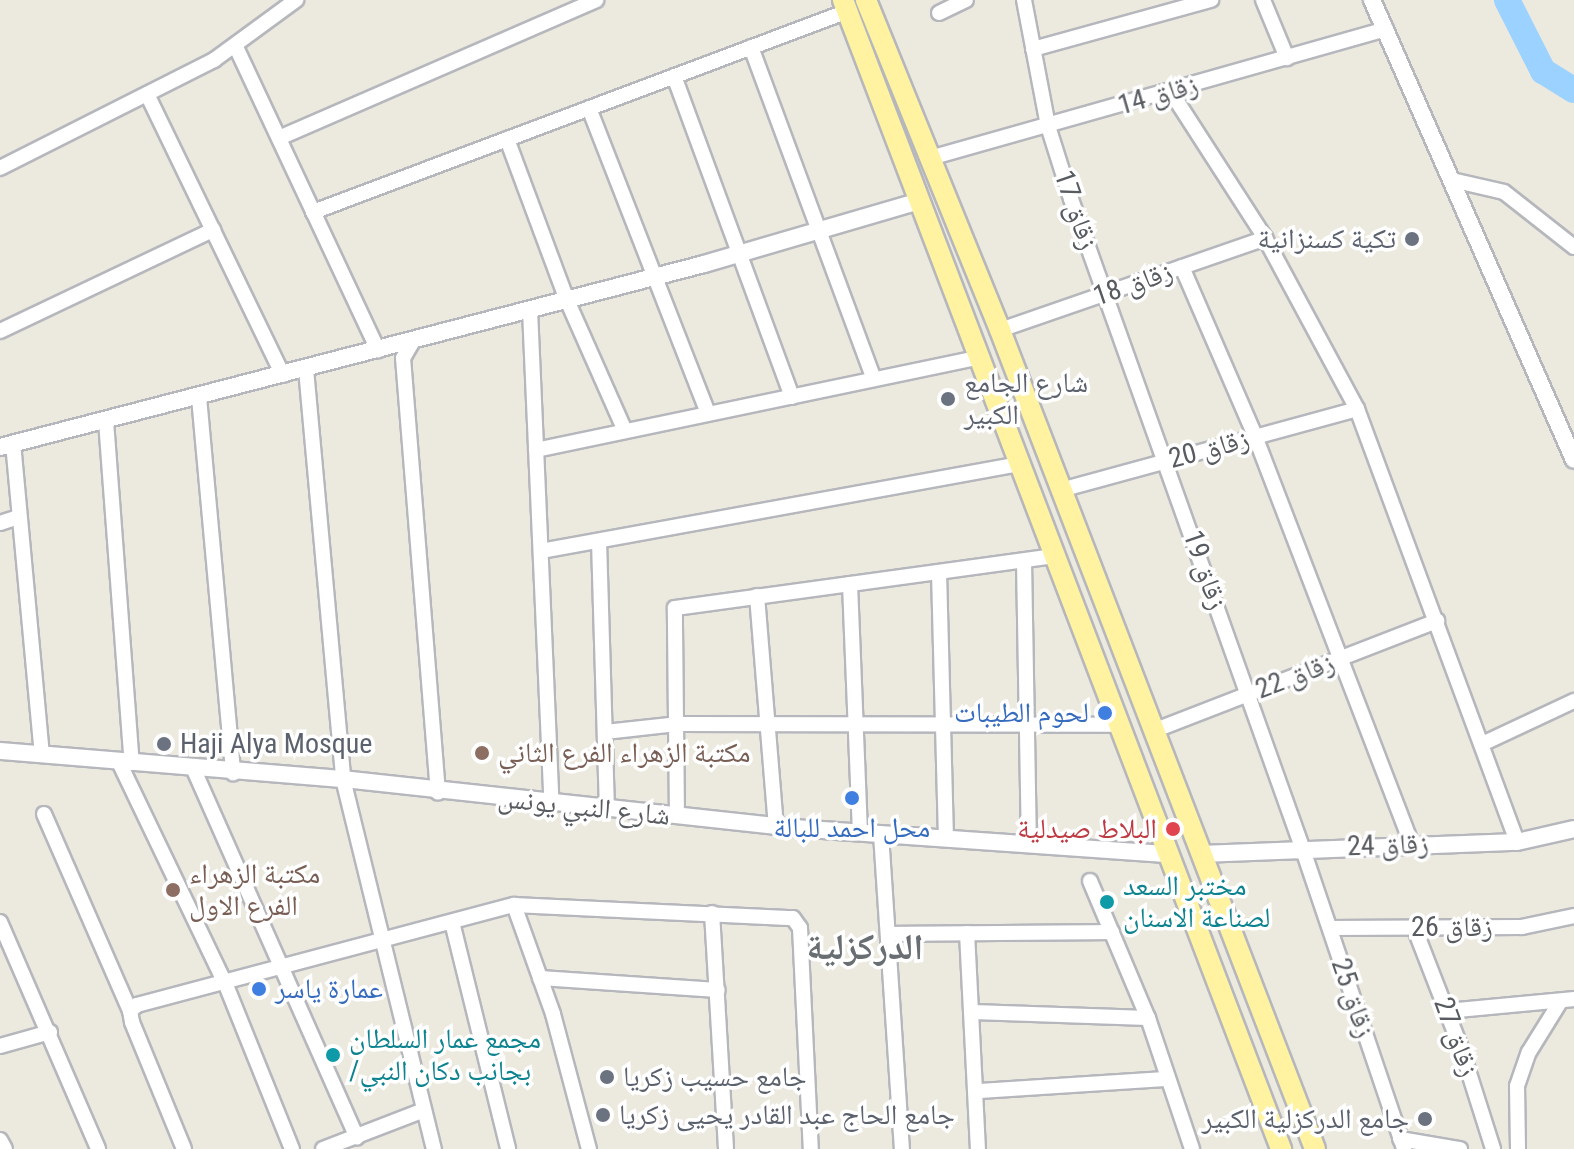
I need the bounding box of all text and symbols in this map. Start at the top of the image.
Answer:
street label: زقاق 14 [1114,68,1202,122]
street label: زقاق 17 [1047,166,1105,254]
place label: تكية كسنزانية [1258,222,1396,256]
marker: تكية كسنزانية [1403,230,1421,248]
street label: زقاق 18 [1089,255,1177,313]
place label: شارع الجامع الكبير [964,366,1088,432]
marker: شارع الجامع الكبير [939,390,957,408]
street label: زقاق 20 [1165,422,1253,476]
street label: زقاق 19 [1176,526,1234,614]
street label: زقاق 22 [1251,646,1339,706]
place label: لحوم الطيبات [954,696,1089,730]
marker: لحوم الطيبات [1096,704,1114,722]
place label: Haji Alya Mosque [180,727,372,761]
marker: Haji Alya Mosque [155,735,173,753]
place label: مكتبة الزهراء الفرع الثاني [498,736,751,770]
marker: مكتبة الزهراء الفرع الثاني [473,744,491,762]
street label: شارع النبي يونس [496,781,672,833]
marker: محل احمد للبالة [843,789,861,807]
place label: محل احمد للبالة [774,811,930,845]
place label: البلاط صيدلية [1017,812,1157,846]
marker: البلاط صيدلية [1164,820,1182,838]
street label: زقاق 24 [1347,827,1429,863]
place label: مكتبة الزهراء الفرع الاول [189,857,320,923]
place label: مختبر السعد لصناعة الاسنان [1123,869,1270,935]
marker: مكتبة الزهراء الفرع الاول [164,881,182,899]
marker: مختبر السعد لصناعة الاسنان [1098,893,1116,911]
street label: زقاق 26 [1411,910,1493,944]
district label: الدركزلية [807,926,923,970]
street label: زقاق 25 [1324,954,1382,1042]
place label: عمارة ياسر [275,972,383,1006]
marker: عمارة ياسر [250,980,268,998]
street label: زقاق 27 [1426,993,1486,1081]
place label: مجمع عمار السلطان /بجانب دكان النبي [349,1022,541,1088]
marker: مجمع عمار السلطان /بجانب دكان النبي [324,1046,342,1064]
place label: جامع حسيب زكريا [623,1060,807,1094]
marker: جامع حسيب زكريا [598,1068,616,1086]
place label: جامع الحاج عبد القادر يحيى زكريا [619,1098,955,1132]
place label: جامع الدركزلية الكبير [1202,1102,1409,1136]
marker: جامع الحاج عبد القادر يحيى زكريا [594,1106,612,1124]
marker: جامع الدركزلية الكبير [1416,1110,1434,1128]

